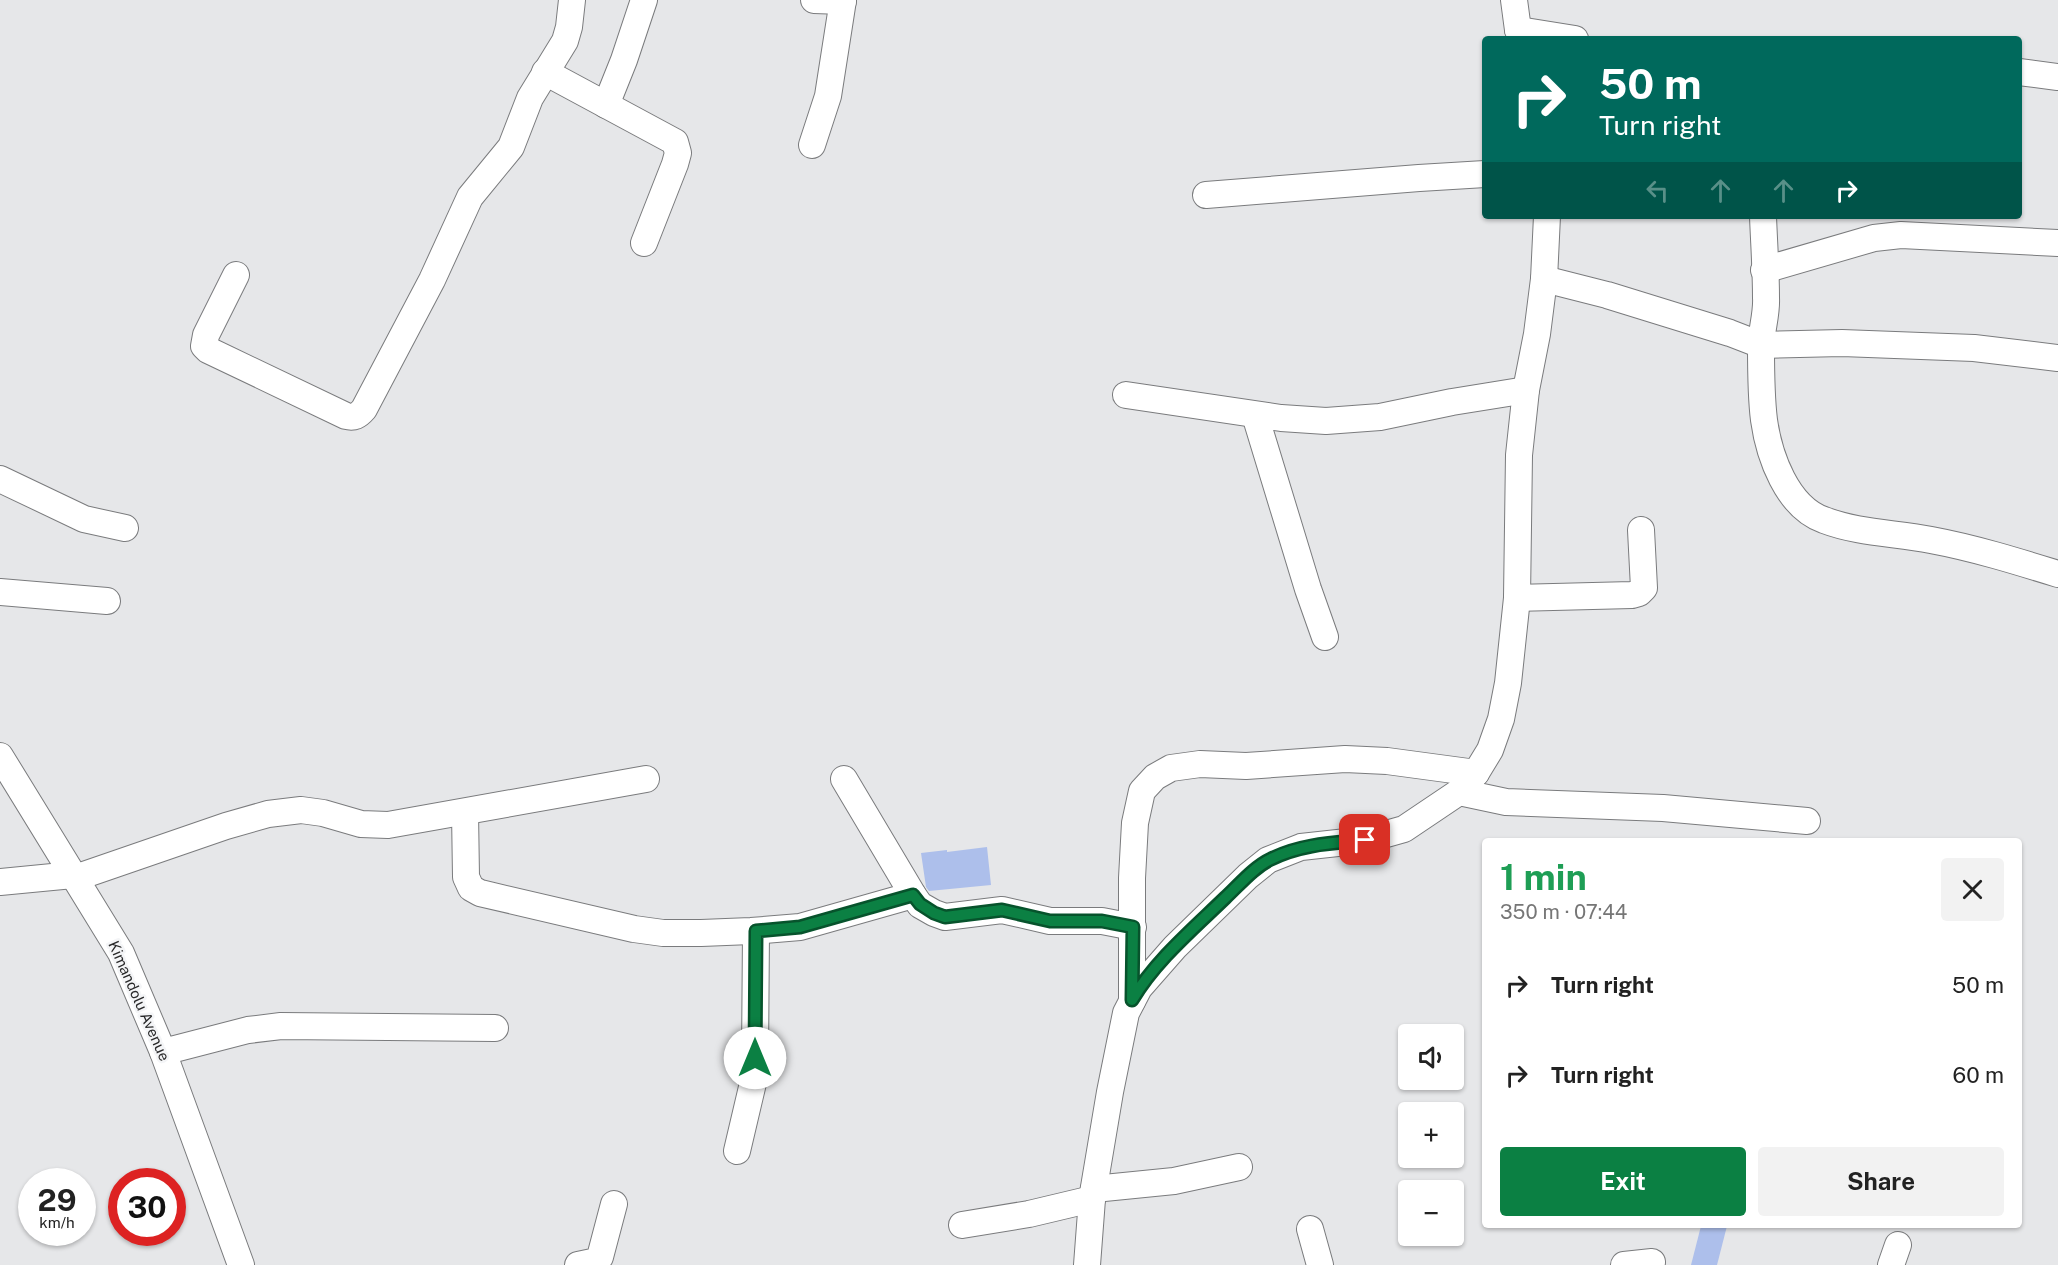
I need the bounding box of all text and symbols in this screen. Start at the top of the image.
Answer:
text: 50 m [1599,59,1702,108]
icon: right [1500,60,1578,138]
text: Turn right [1599,109,1722,141]
icon: left [1641,174,1674,207]
icon: ahead [1704,174,1737,207]
icon: ahead [1767,174,1800,207]
icon: right [1830,174,1863,207]
pin [1339,814,1390,865]
icon: arrive [1348,823,1381,856]
text: 1 min [1500,856,1587,898]
button: close [1941,858,2004,921]
text: 350 m · 07:44 [1500,900,1627,924]
street label: Kimandolu Avenue [105,938,174,1063]
icon: right [1500,969,1533,1002]
text: Turn right [1551,972,1654,998]
text: 50 m [1952,972,2004,998]
map controls [1398,1024,1464,1246]
button: sound [1398,1024,1464,1090]
position arrow [723,1026,787,1090]
icon: right [1500,1059,1533,1092]
text: Turn right [1551,1062,1654,1088]
text: 60 m [1953,1062,2004,1088]
button: + [1398,1102,1464,1168]
button: Exit [1500,1147,1746,1216]
button: Share [1758,1147,2004,1216]
speed limit sign: 30 [108,1168,186,1246]
button: − [1398,1180,1464,1246]
text: 29 [38,1182,76,1218]
text: km/h [39,1214,75,1231]

